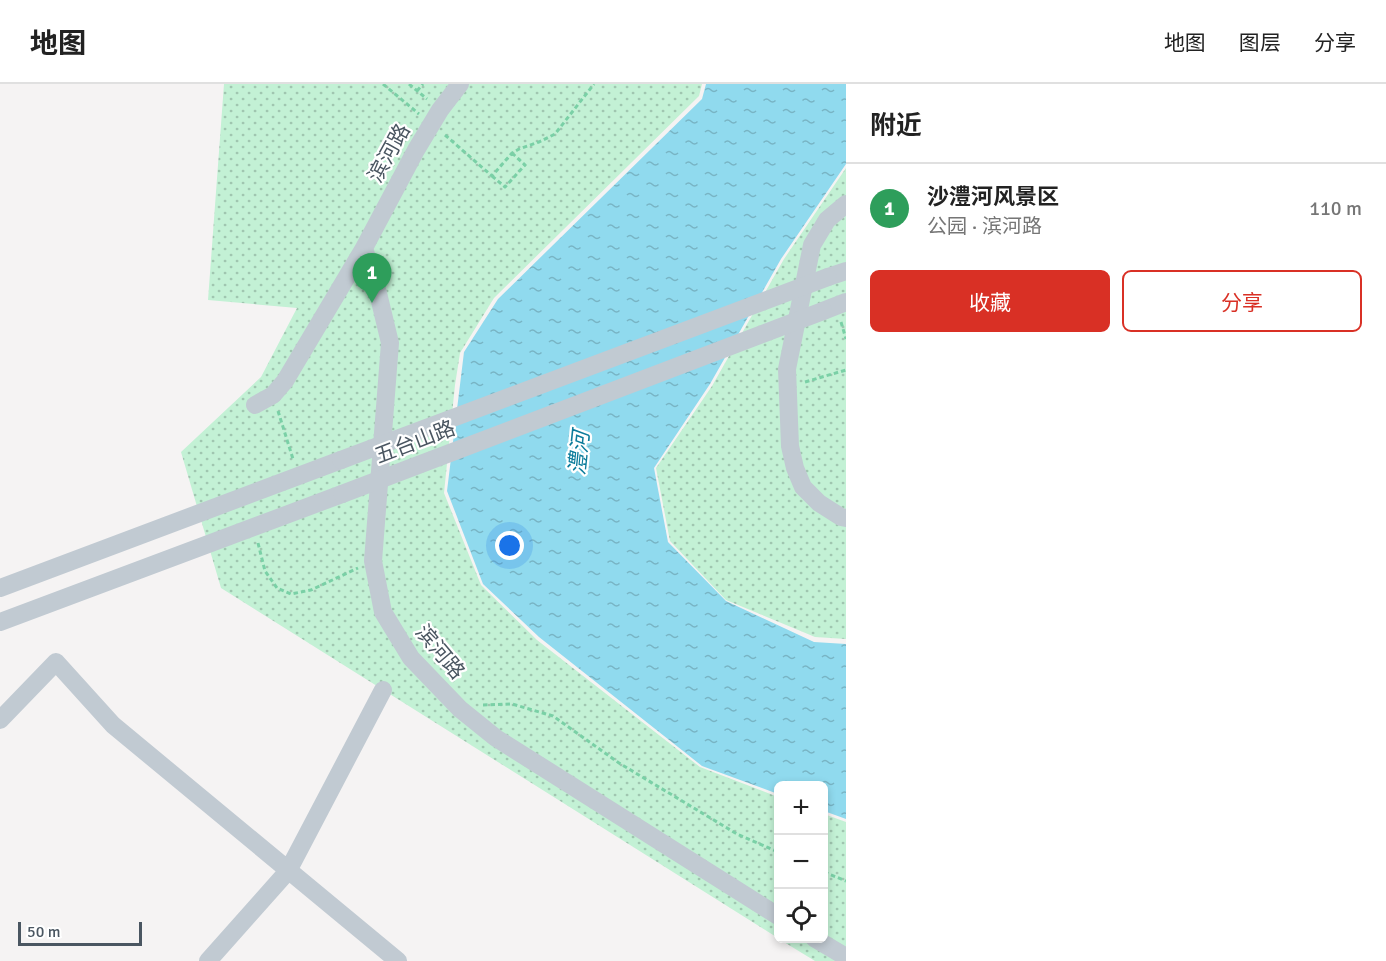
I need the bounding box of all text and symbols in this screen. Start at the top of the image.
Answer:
text: 地图 [30,27,86,61]
text: 地图 [1164,30,1206,56]
text: 图层 [1239,30,1281,56]
text: 分享 [1314,30,1356,56]
text: 附近 [870,110,922,142]
street label: 滨河路 [362,119,416,187]
text: 沙澧河风景区 [927,183,1059,210]
text: 1 [884,196,895,221]
text: 110 m [1309,196,1362,221]
text: 公园 · 滨河路 [927,214,1042,239]
pin: 1 [352,254,392,303]
button: 收藏 [870,270,1110,332]
button: 分享 [1122,270,1362,332]
street label: 五台山路 [371,415,459,469]
water label: 澧河 [563,426,595,476]
your location [495,531,524,560]
street label: 滨河路 [410,620,470,684]
map controls [774,781,828,943]
button: + [774,781,828,835]
button: − [774,835,828,889]
button: locate [774,889,828,943]
scale bar [18,919,142,946]
text: 50 m [27,922,61,942]

